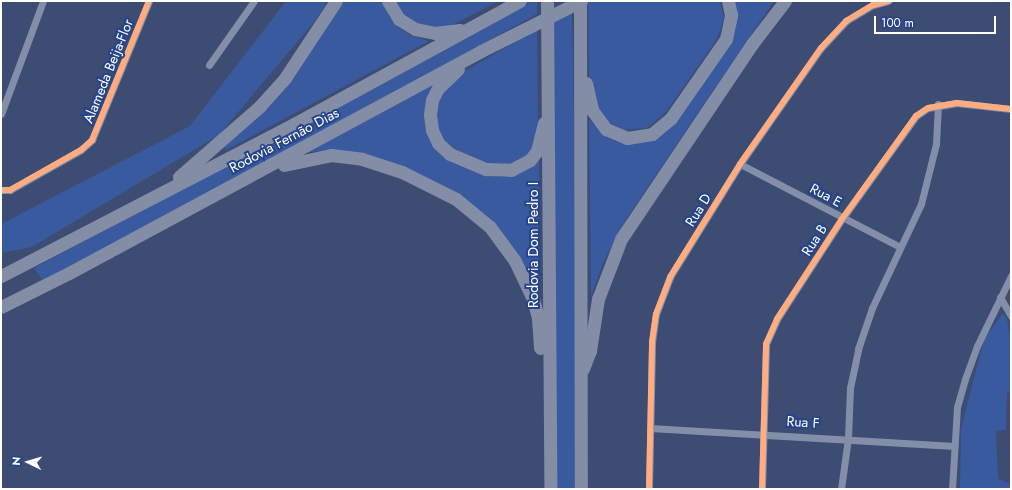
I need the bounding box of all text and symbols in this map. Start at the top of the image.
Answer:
scale bar [876,8,998,34]
text: 100 m [881,14,914,32]
street label: Alameda Beija-Flor [79,17,137,125]
street label: Rodovia Fernão Dias [226,104,342,176]
street label: Rua E [807,180,845,210]
street label: Rodovia Dom Pedro I [525,182,541,308]
street label: Rua D [681,190,715,230]
street label: Rua B [798,221,830,259]
street label: Rua F [786,412,820,432]
north arrow [8,442,48,482]
text: N [8,456,24,466]

